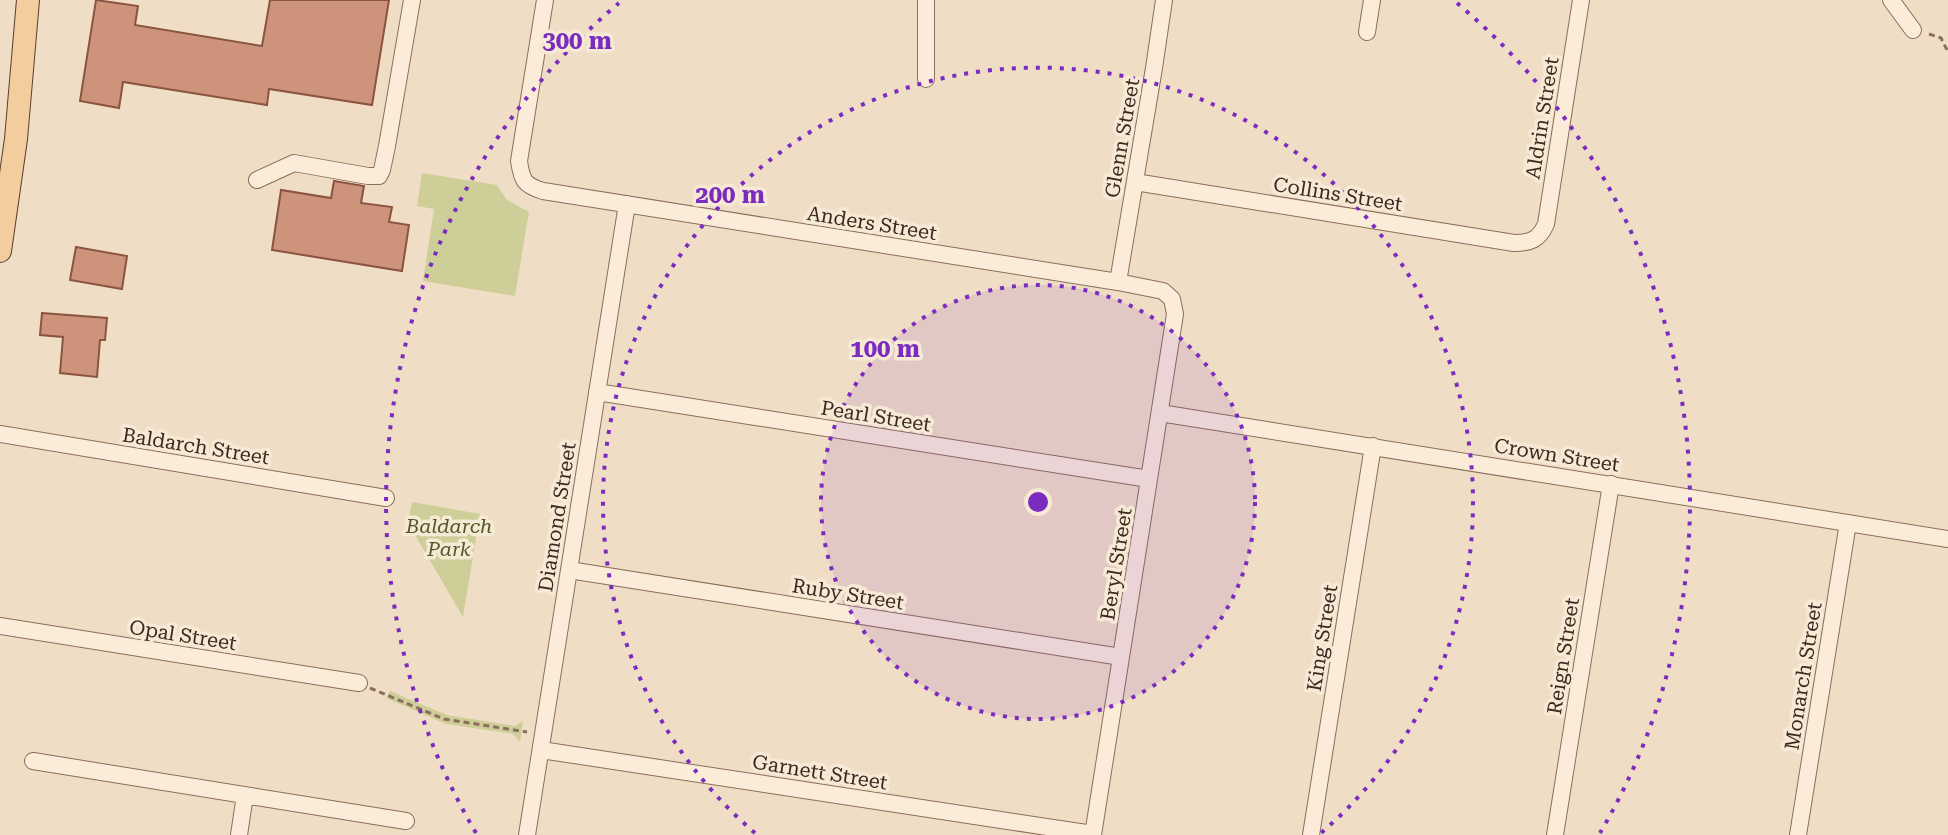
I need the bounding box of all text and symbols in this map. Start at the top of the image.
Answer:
text: 300 m [542,27,612,55]
street label: Aldrin Street [1521,55,1564,181]
street label: Glenn Street [1100,76,1144,200]
street label: Collins Street [1272,172,1405,216]
text: 200 m [695,181,765,209]
street label: Anders Street [806,201,939,245]
text: 100 m [850,335,920,363]
street label: Pearl Street [819,395,933,437]
street label: Baldarch Street [121,423,272,470]
street label: Crown Street [1493,433,1622,477]
street label: Diamond Street [533,440,581,594]
centre of rings [1024,488,1052,516]
street label: Beryl Street [1095,506,1137,622]
park label: Baldarch Park [405,514,492,561]
street label: Ruby Street [790,573,906,615]
street label: King Street [1302,582,1342,693]
street label: Reign Street [1542,595,1584,716]
street label: Monarch Street [1779,600,1827,752]
street label: Opal Street [128,615,239,655]
street label: Garnett Street [751,749,890,795]

